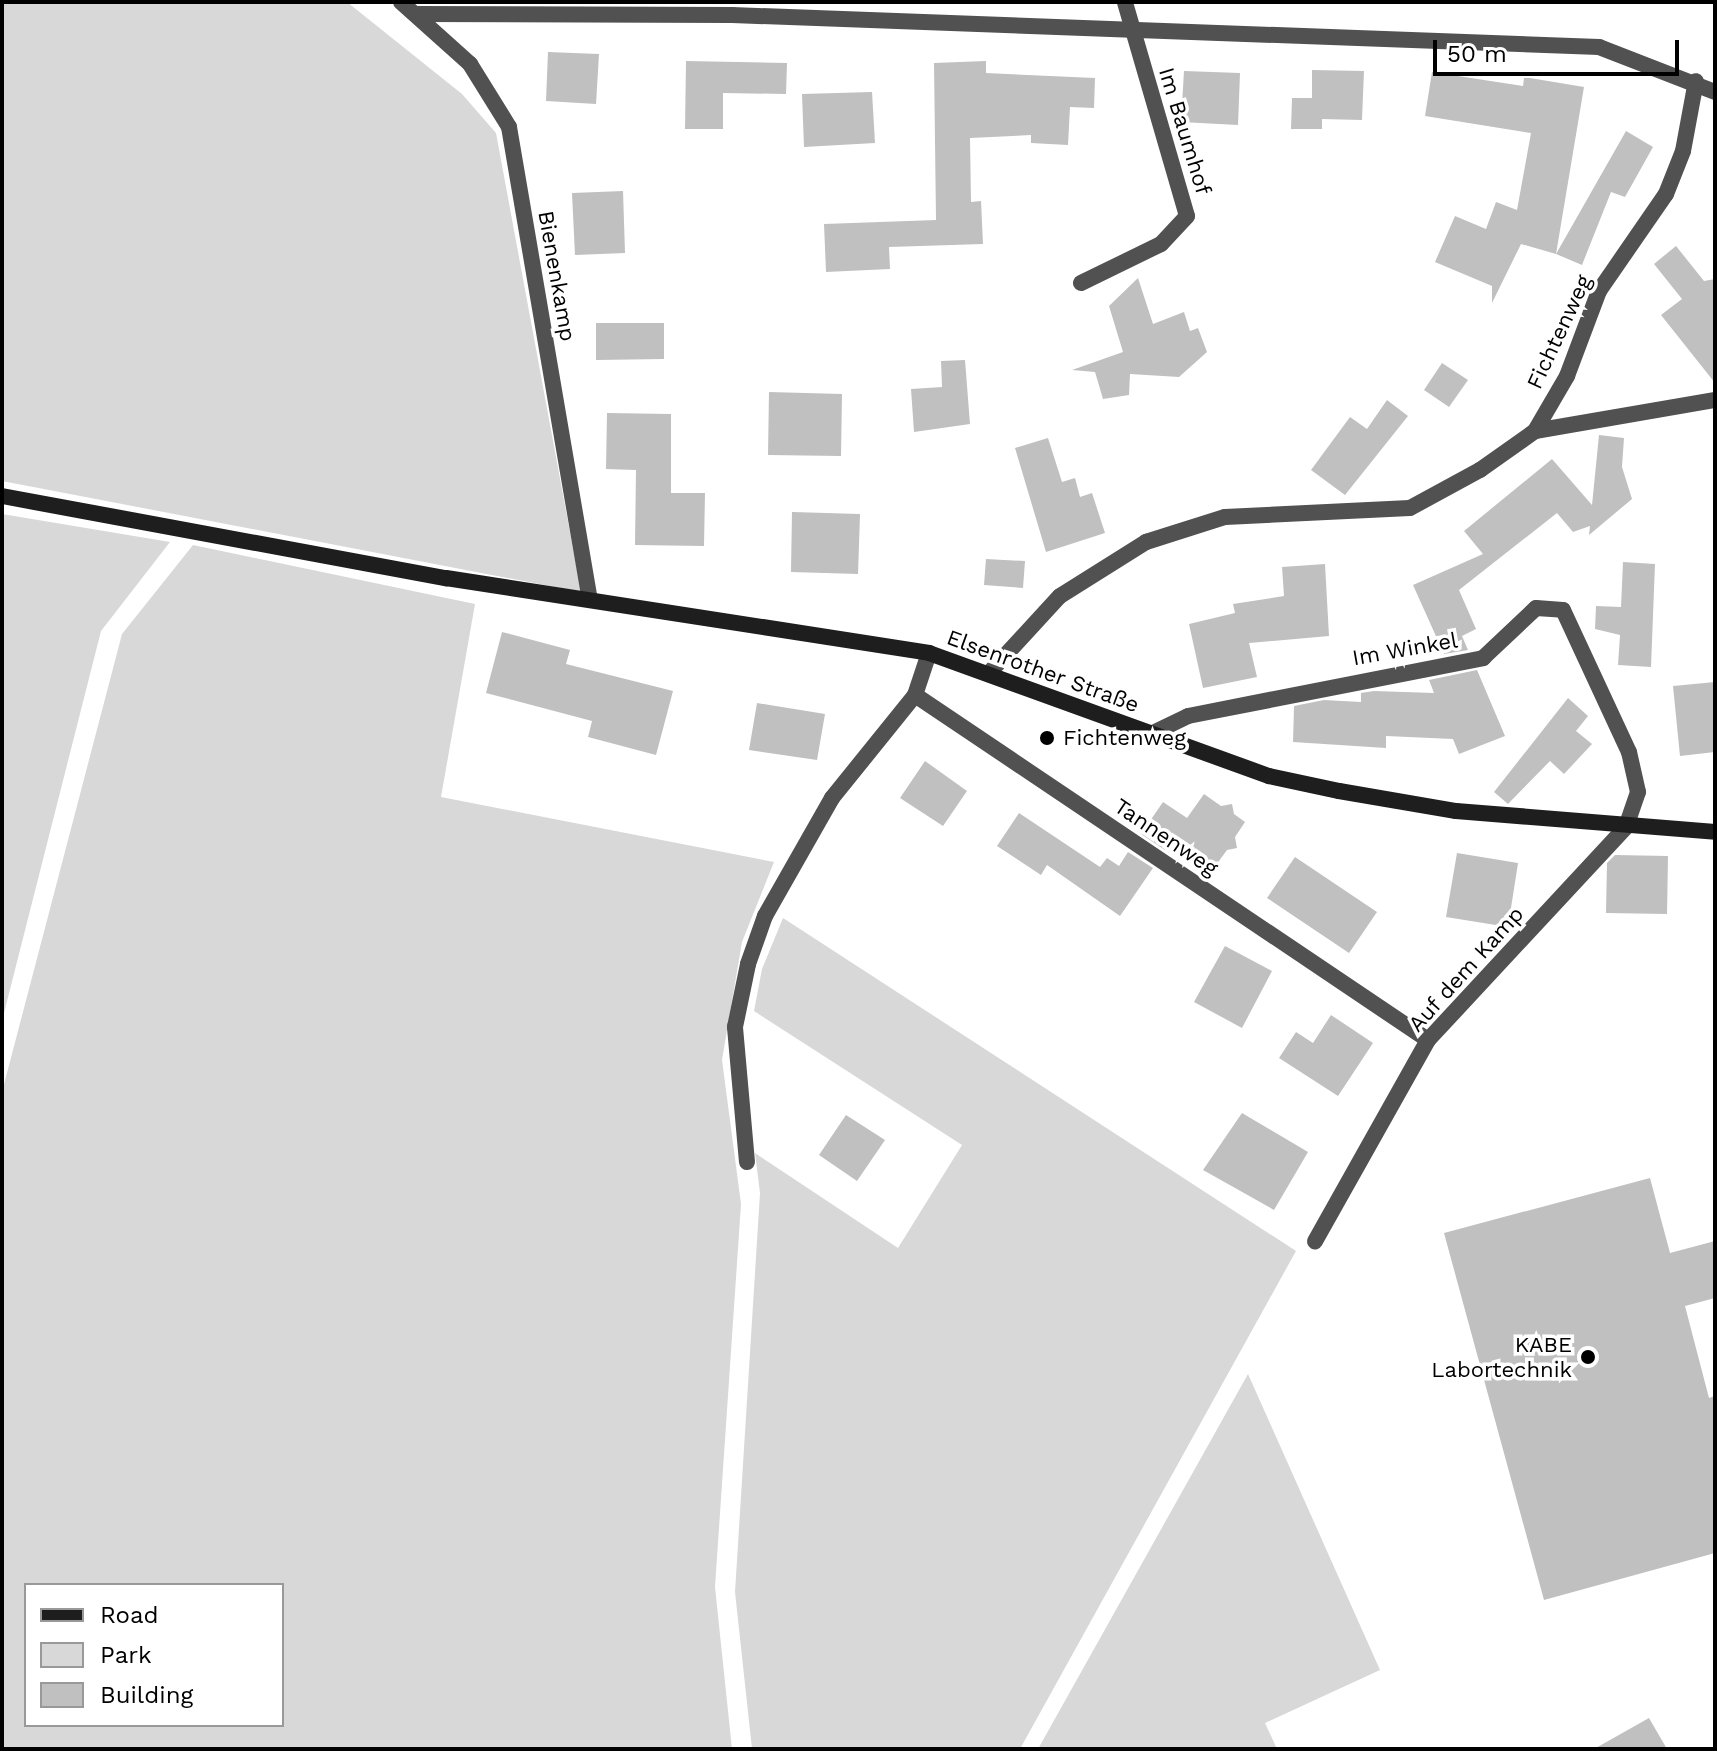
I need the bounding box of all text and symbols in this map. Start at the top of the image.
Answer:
scale bar [1437,24,1683,74]
text: 50 m [1447,40,1507,68]
street label: Im Baumhof [1153,64,1217,198]
street label: Bienenkamp [533,209,581,343]
street label: Fichtenweg [1521,271,1597,393]
street label: Elsenrother Straße [943,624,1143,718]
street label: Im Winkel [1350,627,1460,671]
place label: Fichtenweg [1063,725,1186,751]
marker: Fichtenweg [1038,729,1056,747]
street label: Tannenweg [1109,793,1223,881]
street label: Auf dem Kamp [1403,901,1529,1037]
place label: KABE Labortechnik [1431,1331,1572,1382]
marker: KABE Labortechnik [1579,1348,1597,1366]
legend [24,1583,284,1727]
text: Road [100,1601,159,1629]
text: Park [100,1641,152,1669]
text: Building [100,1681,193,1709]

